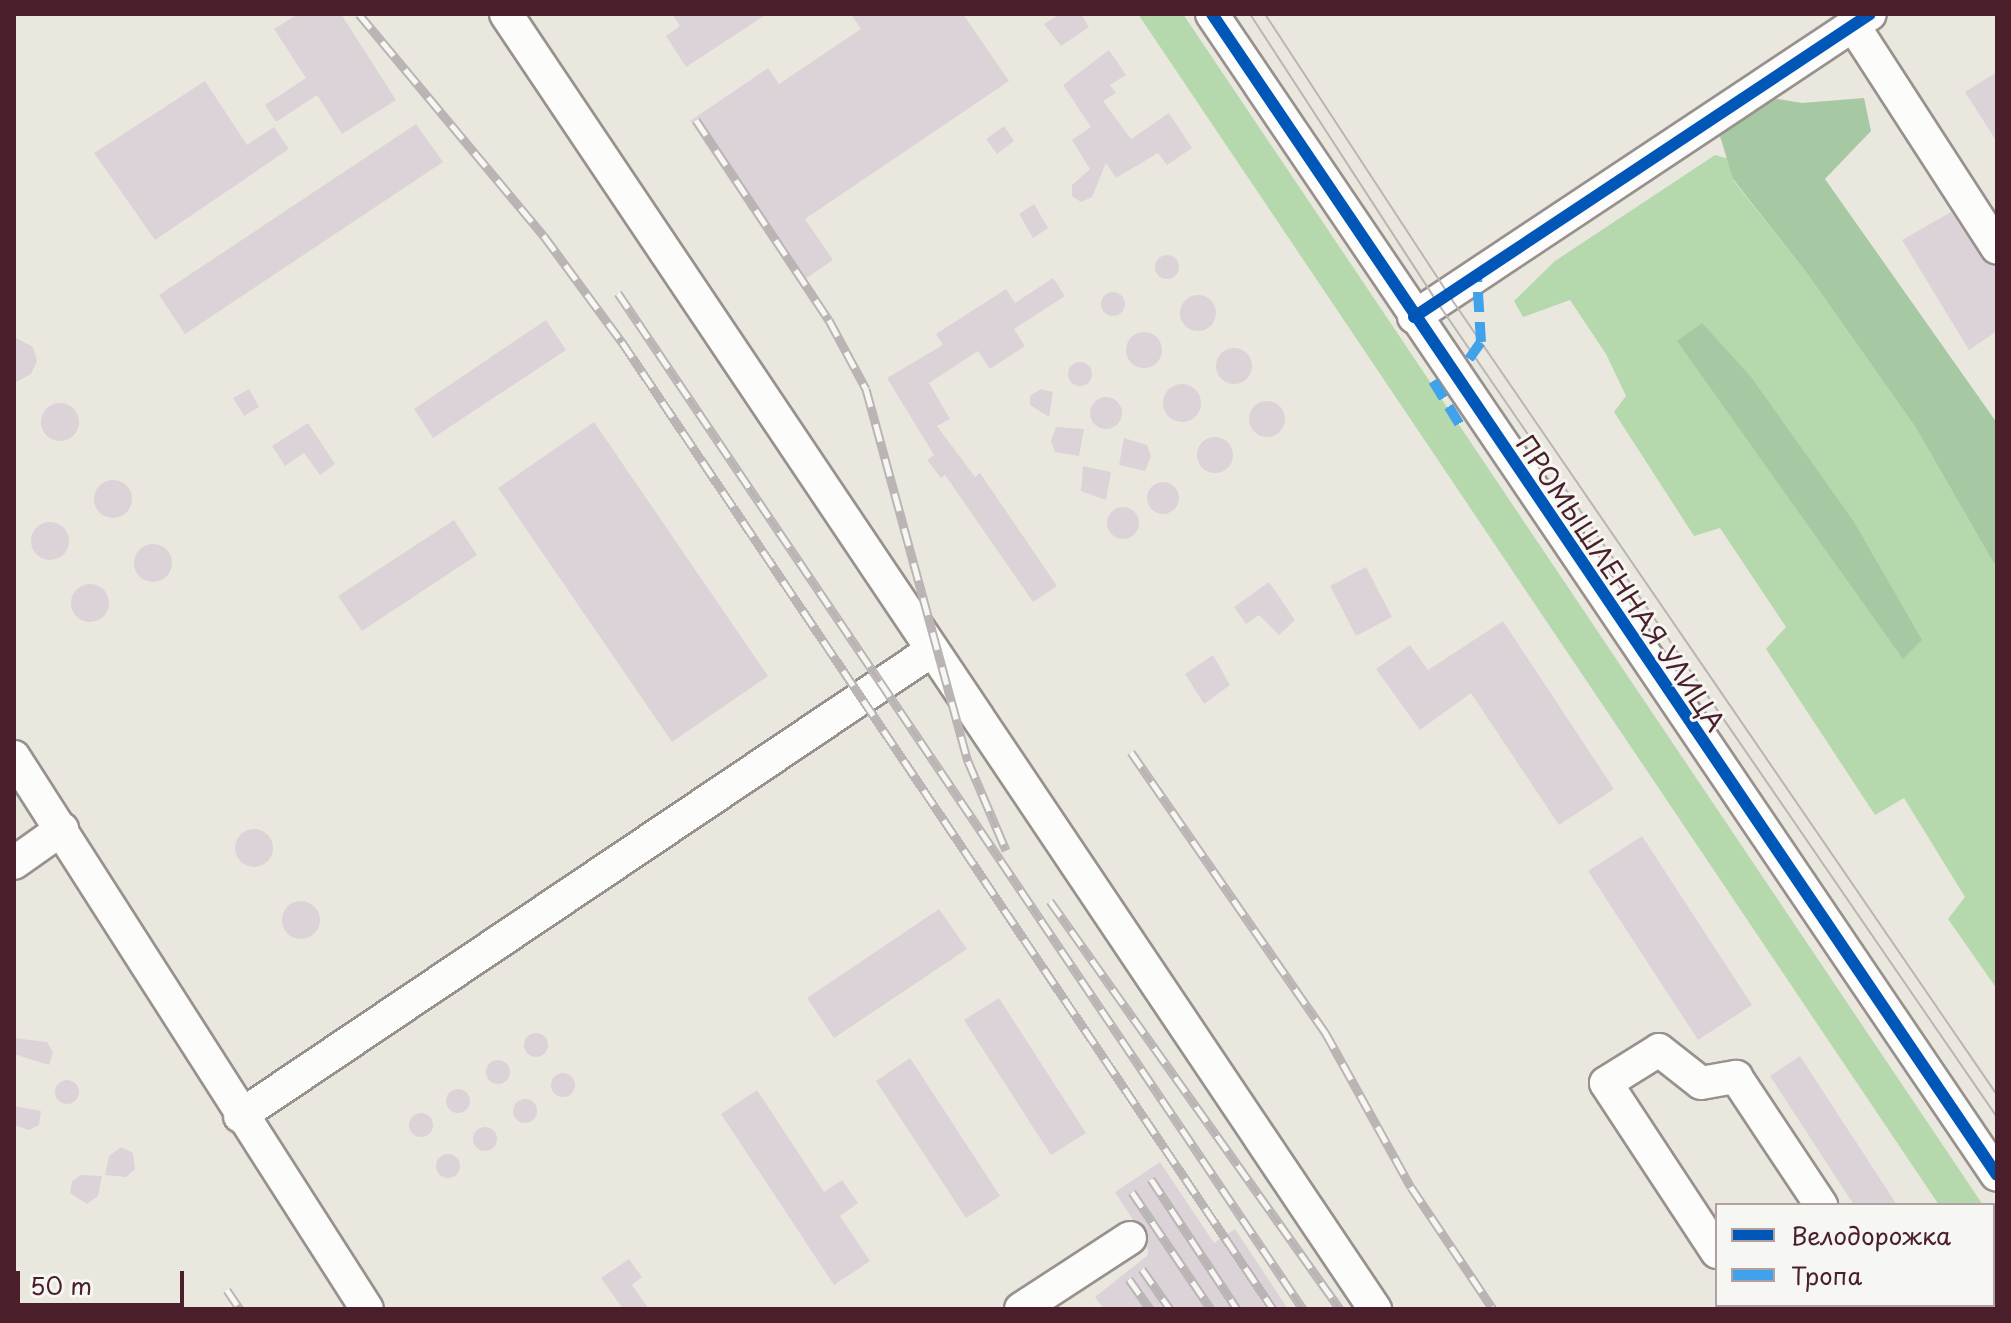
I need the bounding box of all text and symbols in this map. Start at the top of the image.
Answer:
street label: ПРОМЫШЛЕННАЯ УЛИЦА [1510,429,1732,737]
legend [1715,1203,1995,1307]
text: Велодорожка [1791,1217,1951,1253]
scale bar [20,1255,188,1305]
text: Тропа [1791,1257,1862,1293]
text: 50 m [30,1267,92,1303]

